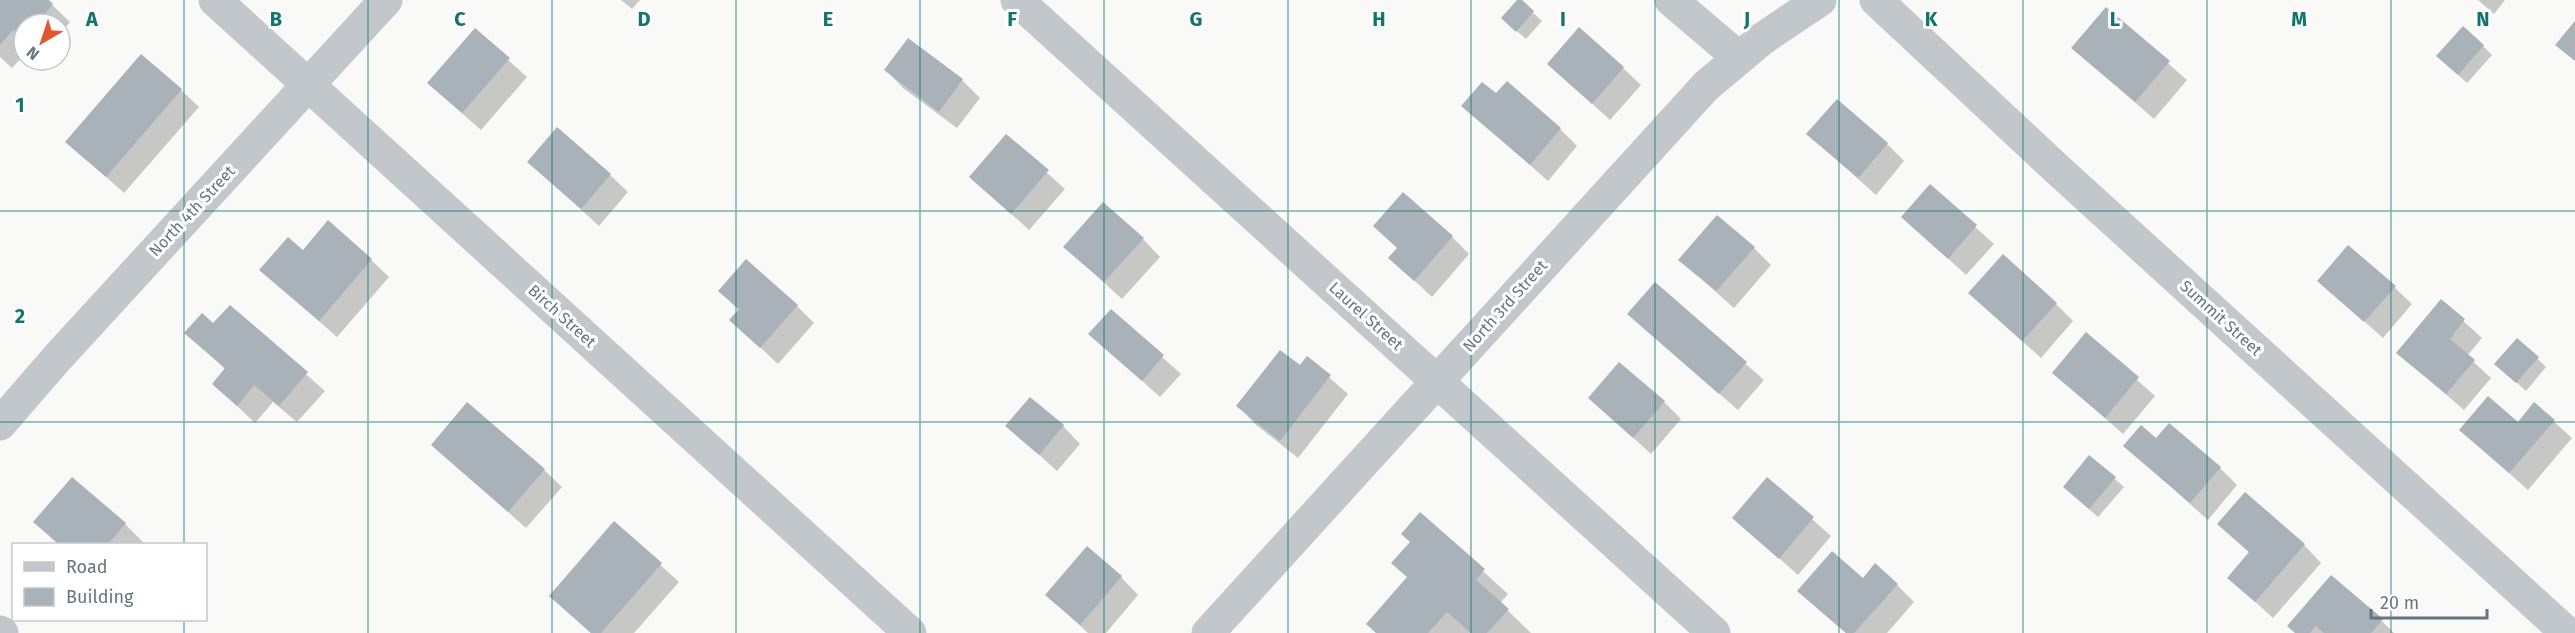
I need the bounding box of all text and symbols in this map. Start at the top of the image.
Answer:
text: A [85,7,99,31]
text: B [270,7,282,31]
text: C [454,7,466,31]
text: D [637,7,651,31]
text: E [823,7,833,31]
text: F [1007,7,1017,31]
text: G [1190,7,1202,31]
text: H [1372,7,1386,31]
text: I [1560,7,1566,31]
text: J [1743,7,1750,31]
text: K [1925,7,1938,31]
text: L [2110,7,2120,31]
text: M [2291,7,2307,31]
text: N [2476,7,2490,31]
north arrow [12,12,72,72]
text: N [23,43,43,64]
text: 1 [15,93,25,117]
street label: North 4th Street [145,162,239,260]
street label: North 3rd Street [1459,256,1551,356]
street label: Summit Street [2176,276,2266,360]
street label: Laurel Street [1325,278,1407,354]
street label: Birch Street [524,281,600,352]
text: 2 [15,304,25,328]
legend [12,543,207,621]
text: Road [66,556,108,578]
scale bar [2371,582,2486,620]
text: Building [66,586,134,608]
text: 20 m [2380,592,2419,614]

